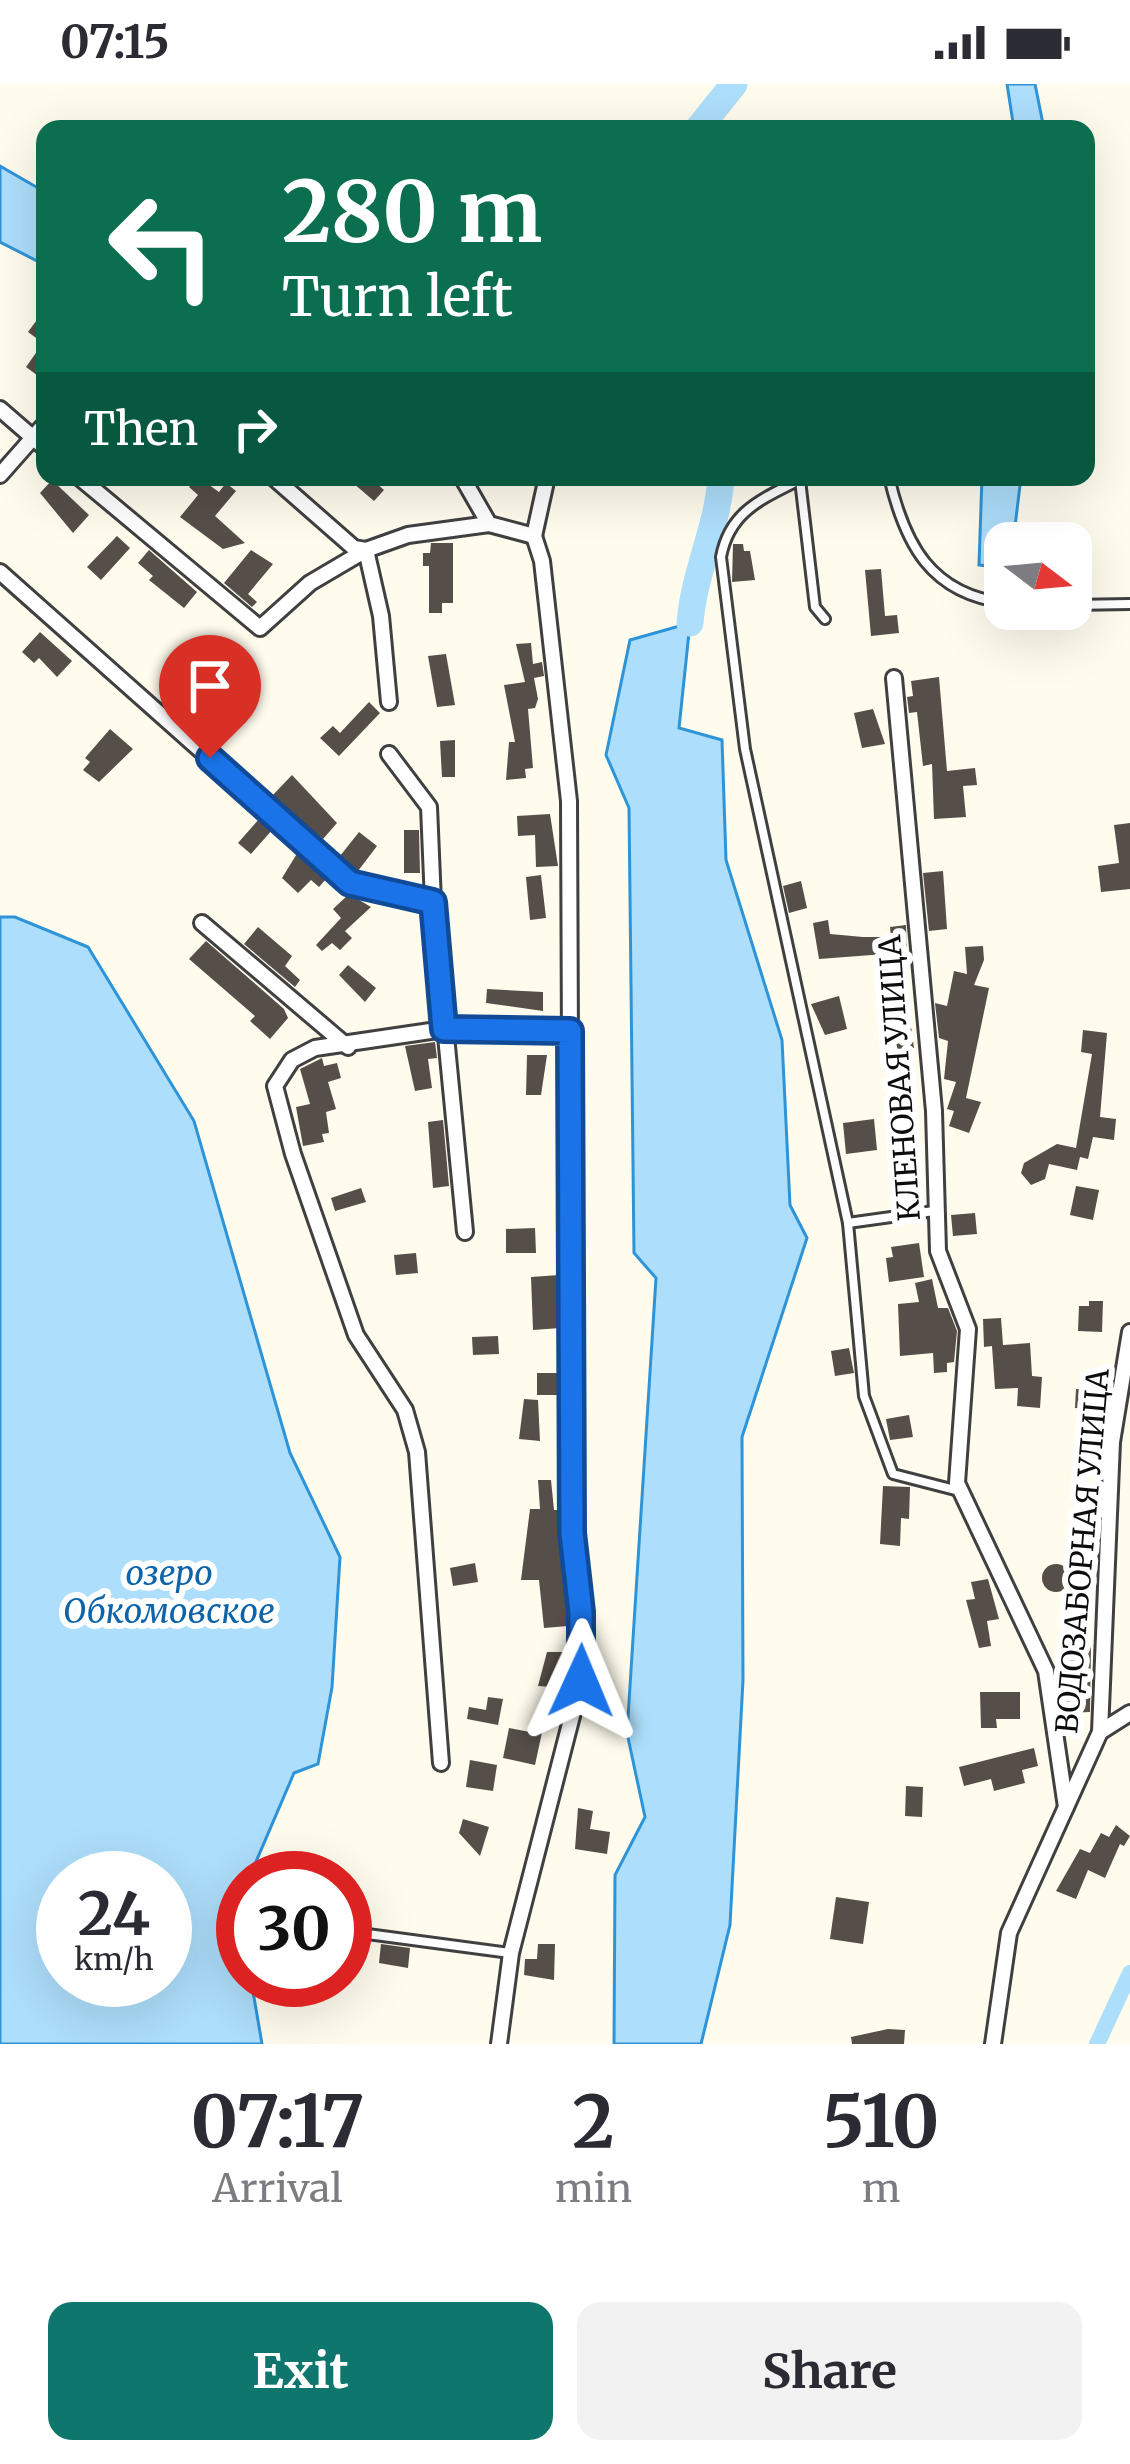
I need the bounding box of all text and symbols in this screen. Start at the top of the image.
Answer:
text: 07:15 [60,14,170,70]
text: 280 m [282,159,542,265]
icon: left [84,168,240,324]
text: Turn left [282,263,513,331]
icon: right [222,396,288,462]
text: Then [84,401,198,457]
north arrow [984,522,1092,630]
map controls [984,522,1092,630]
pin [159,635,261,758]
icon: arrive [177,653,243,719]
street label: КЛЕНОВАЯ УЛИЦА [870,933,928,1222]
street label: ВОДОЗАБОРНАЯ УЛИЦА [1047,1366,1117,1735]
water label: озеро Обкомовское [63,1553,275,1632]
position arrow [518,1618,644,1744]
speed limit sign: 30 [216,1851,372,2007]
text: 24 [78,1876,150,1951]
text: km/h [74,1940,154,1978]
text: 07:17 [190,2076,364,2167]
text: 2 [572,2076,615,2167]
text: 510 [823,2076,939,2167]
text: Arrival [212,2164,343,2213]
text: min [555,2164,632,2213]
text: m [862,2164,900,2213]
button: Exit [48,2302,553,2440]
button: Share [577,2302,1082,2440]

